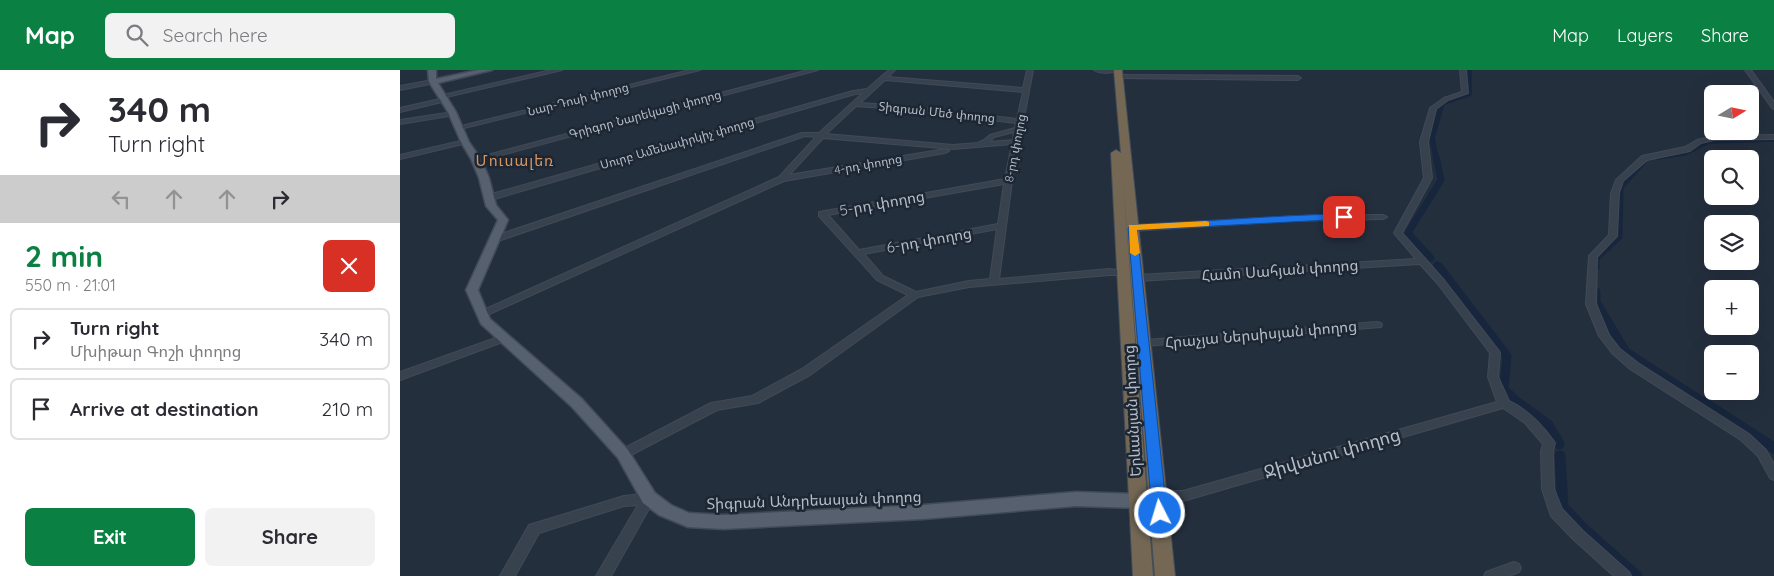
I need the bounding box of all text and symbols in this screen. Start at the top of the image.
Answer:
search box [105,13,455,58]
text: Map [25,20,75,50]
icon: search [123,21,151,49]
text: Search here [163,23,268,47]
text: Map [1552,24,1589,47]
text: Layers [1617,24,1673,47]
text: Share [1701,24,1749,47]
street label: Նար-Դոսի փողոց [526,79,630,119]
north arrow [1704,85,1759,140]
map controls [1704,85,1759,400]
street label: Գրիգոր Նարեկացի փողոց [567,86,723,142]
text: 340 m [108,87,211,131]
icon: right [25,90,90,155]
street label: Տիգրան Մեծ փողոց [878,98,996,126]
street label: 8-րդ փողոց [1001,113,1029,183]
street label: Սուրբ Ամենափրկիչ փողոց [598,114,756,172]
text: Turn right [108,130,205,158]
button: search [1704,150,1759,205]
district label: Մուսալեռ [476,151,554,170]
street label: 4-րդ փողոց [833,151,903,177]
icon: left [107,185,135,213]
icon: ahead [160,185,188,213]
icon: ahead [213,185,241,213]
icon: right [266,185,294,213]
street label: 5-րդ փողոց [838,186,926,220]
pin [1323,196,1365,238]
icon: arrive [1330,203,1358,231]
button: layers [1704,215,1759,270]
street label: 6-րդ փողոց [885,223,973,257]
text: 2 min [25,237,103,275]
button: close [323,240,375,292]
street label: Համո Սահյան փողոց [1201,255,1359,285]
text: 550 m · 21:01 [25,275,116,295]
button: + [1704,280,1759,335]
text: Turn right [70,316,159,340]
street label: Հրաչյա Ներսիսյան փողոց [1164,316,1358,352]
icon: right [27,325,55,353]
text: 340 m [319,327,373,351]
text: Մխիթար Գոշի փողոց [70,341,241,361]
street label: Երևանյան փողոց [1119,345,1145,477]
button: − [1704,345,1759,400]
icon: arrive [27,395,55,423]
text: Arrive at destination [70,397,259,421]
text: 210 m [322,397,373,421]
street label: Ջիվանու փողոց [1261,423,1403,483]
position arrow [1133,486,1185,538]
street label: Տիգրան Անդրեասյան փողոց [706,487,922,513]
button: Exit [25,508,195,566]
button: Share [205,508,375,566]

